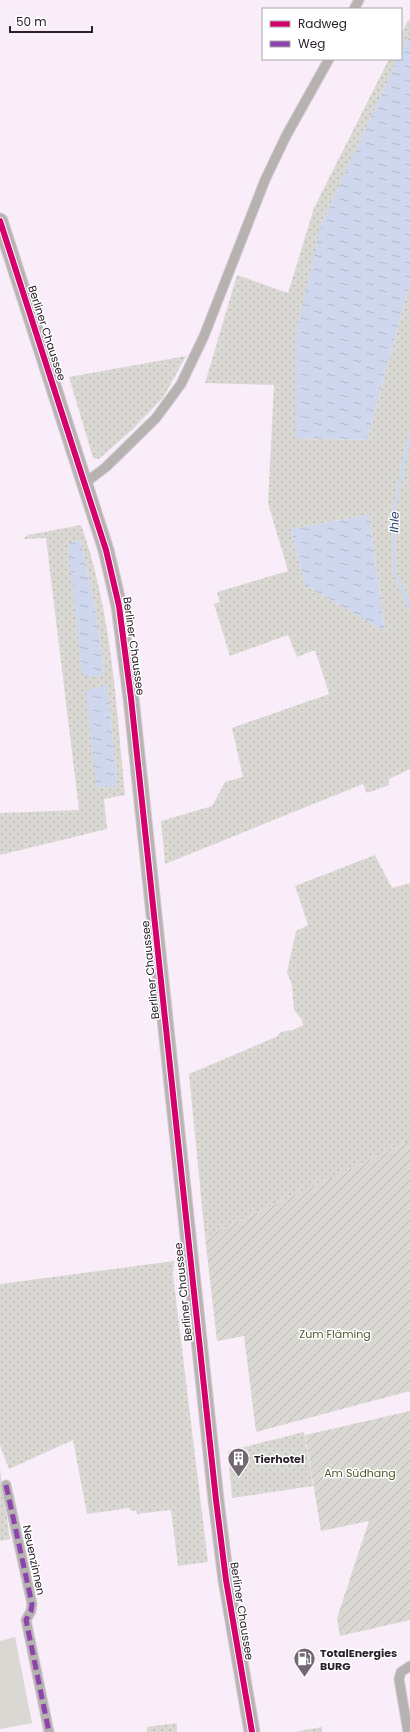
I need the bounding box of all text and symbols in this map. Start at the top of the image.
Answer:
scale bar [10,8,92,34]
legend [262,8,402,60]
text: 50 m [16,13,47,30]
text: Radweg [298,15,347,32]
text: Weg [298,35,325,52]
street label: Berliner Chaussee [24,283,70,383]
water label: Ihle [385,511,403,533]
street label: Berliner Chaussee [119,596,149,696]
street label: Berliner Chaussee [137,920,163,1020]
street label: Berliner Chaussee [170,1242,196,1342]
park label: Zum Fläming [299,1326,371,1342]
building icon: Tierhotel [225,1446,251,1479]
place label: Tierhotel [254,1451,304,1467]
park label: Am Südhang [324,1465,396,1481]
street label: Neuenzinnen [19,1524,49,1596]
street label: Berliner Chaussee [226,1561,258,1661]
place label: TotalEnergies BURG [320,1645,397,1674]
fuel station icon: TotalEnergies BURG [291,1646,317,1679]

